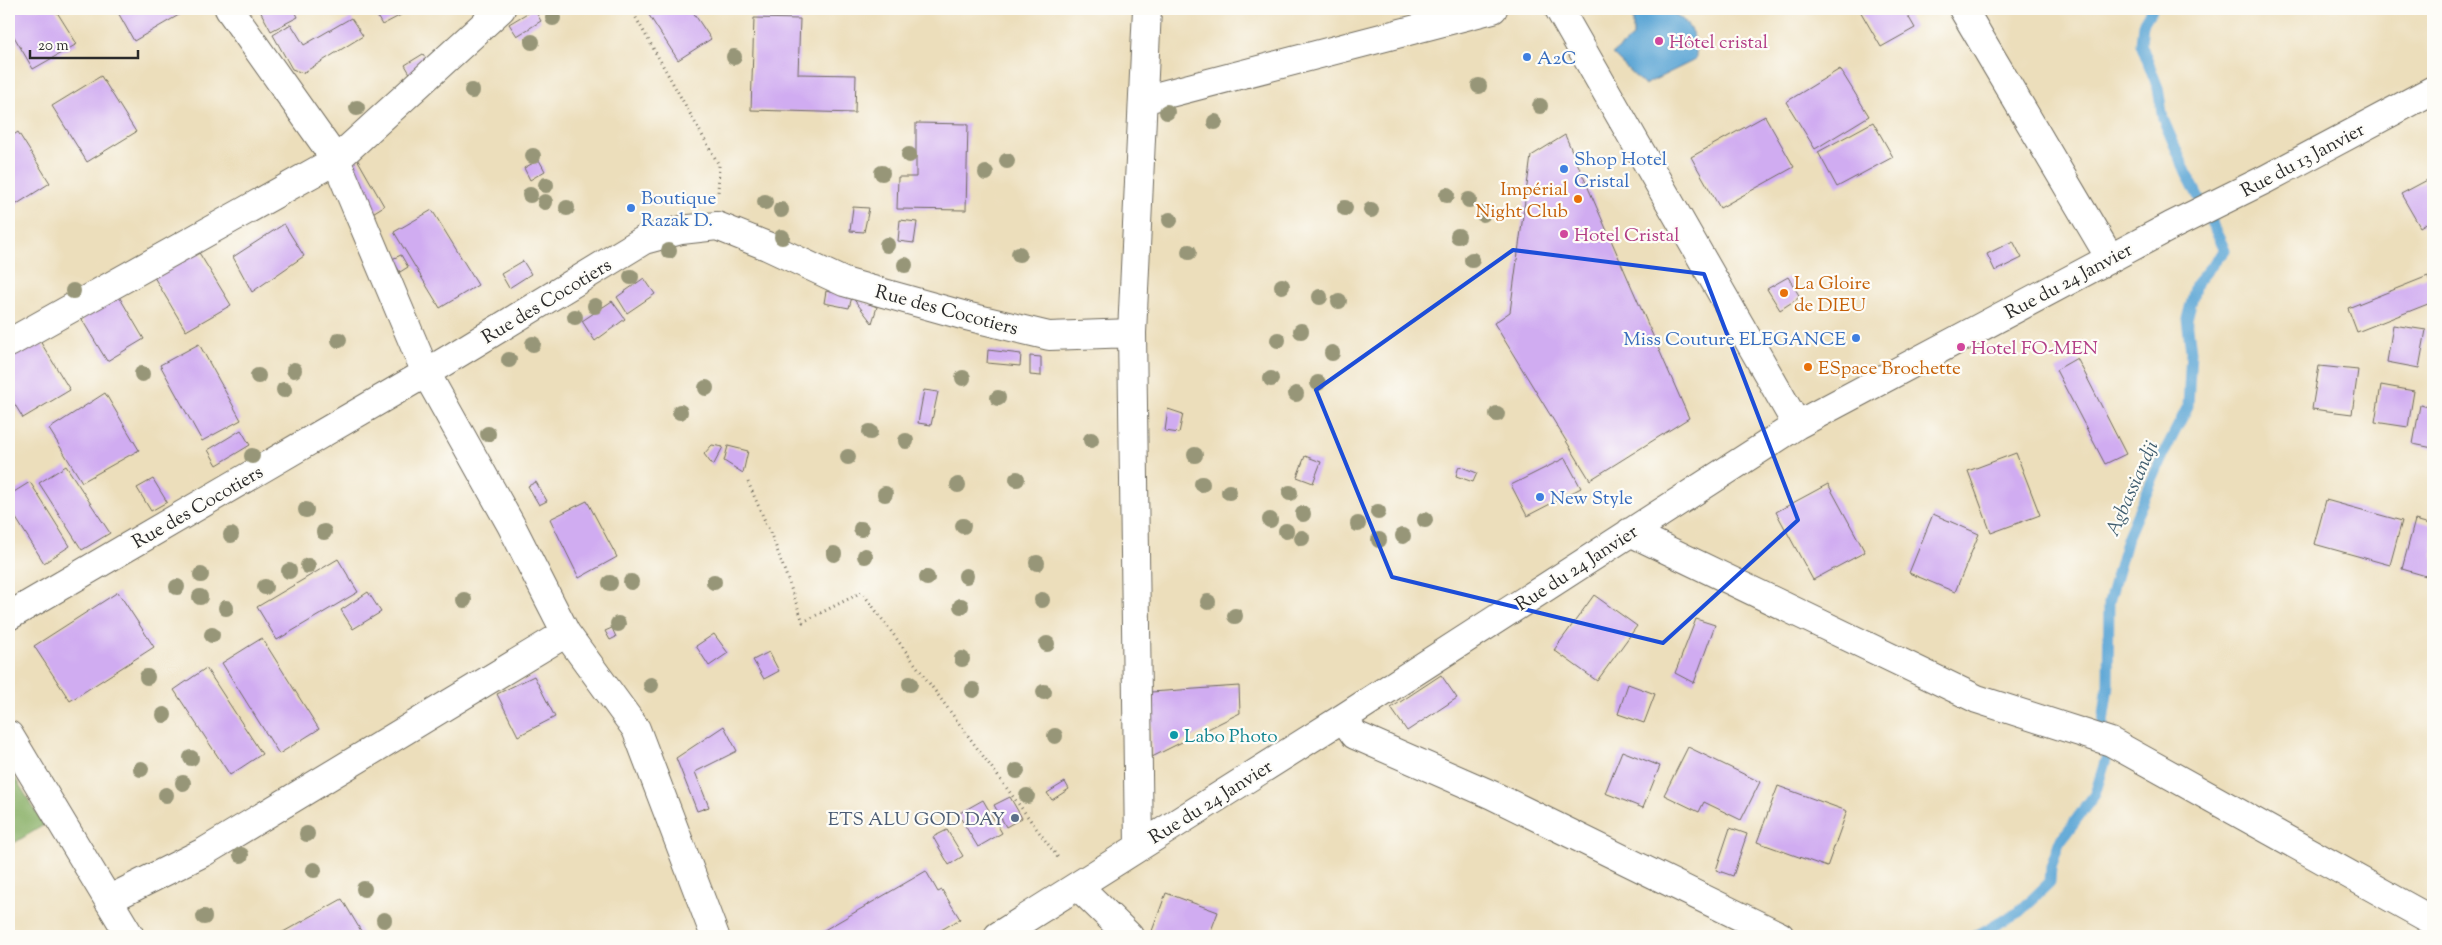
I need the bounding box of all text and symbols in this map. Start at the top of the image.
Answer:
scale bar [30,28,138,60]
place label: Hôtel cristal [1669,30,1768,57]
marker: Hôtel cristal [1653,35,1665,47]
text: 20 m [38,36,69,57]
place label: A2C [1537,46,1577,73]
marker: A2C [1521,51,1533,63]
street label: Rue du 13 Janvier [2236,117,2370,205]
place label: Shop Hotel Cristal [1574,147,1667,196]
marker: Shop Hotel Cristal [1558,163,1570,175]
place label: Impérial Night Club [1475,177,1568,226]
place label: Boutique Razak D. [641,186,716,235]
marker: Impérial Night Club [1572,193,1584,205]
marker: Boutique Razak D. [625,202,637,214]
place label: Hotel Cristal [1574,223,1680,250]
marker: Hotel Cristal [1558,228,1570,240]
street label: Rue du 24 Janvier [2001,237,2138,327]
street label: Rue des Cocotiers [477,253,617,352]
place label: La Gloire de DIEU [1794,271,1871,320]
street label: Rue des Cocotiers [872,279,1021,343]
marker: La Gloire de DIEU [1778,287,1790,299]
place label: Miss Couture ELEGANCE [1623,327,1847,354]
marker: Miss Couture ELEGANCE [1850,332,1862,344]
place label: Hotel FO-MEN [1971,336,2098,363]
marker: Hotel FO-MEN [1955,341,1967,353]
place label: ESpace Brochette [1818,356,1961,383]
marker: ESpace Brochette [1802,361,1814,373]
water label: Agbassiandji [2099,437,2167,541]
street label: Rue des Cocotiers [128,460,269,557]
place label: New Style [1550,486,1633,513]
marker: New Style [1534,491,1546,503]
street label: Rue du 24 Janvier [1511,519,1644,619]
place label: Labo Photo [1184,724,1278,751]
marker: Labo Photo [1168,729,1180,741]
street label: Rue du 24 Janvier [1144,754,1278,852]
place label: ETS ALU GOD DAY [828,807,1005,834]
marker: ETS ALU GOD DAY [1009,812,1021,824]

